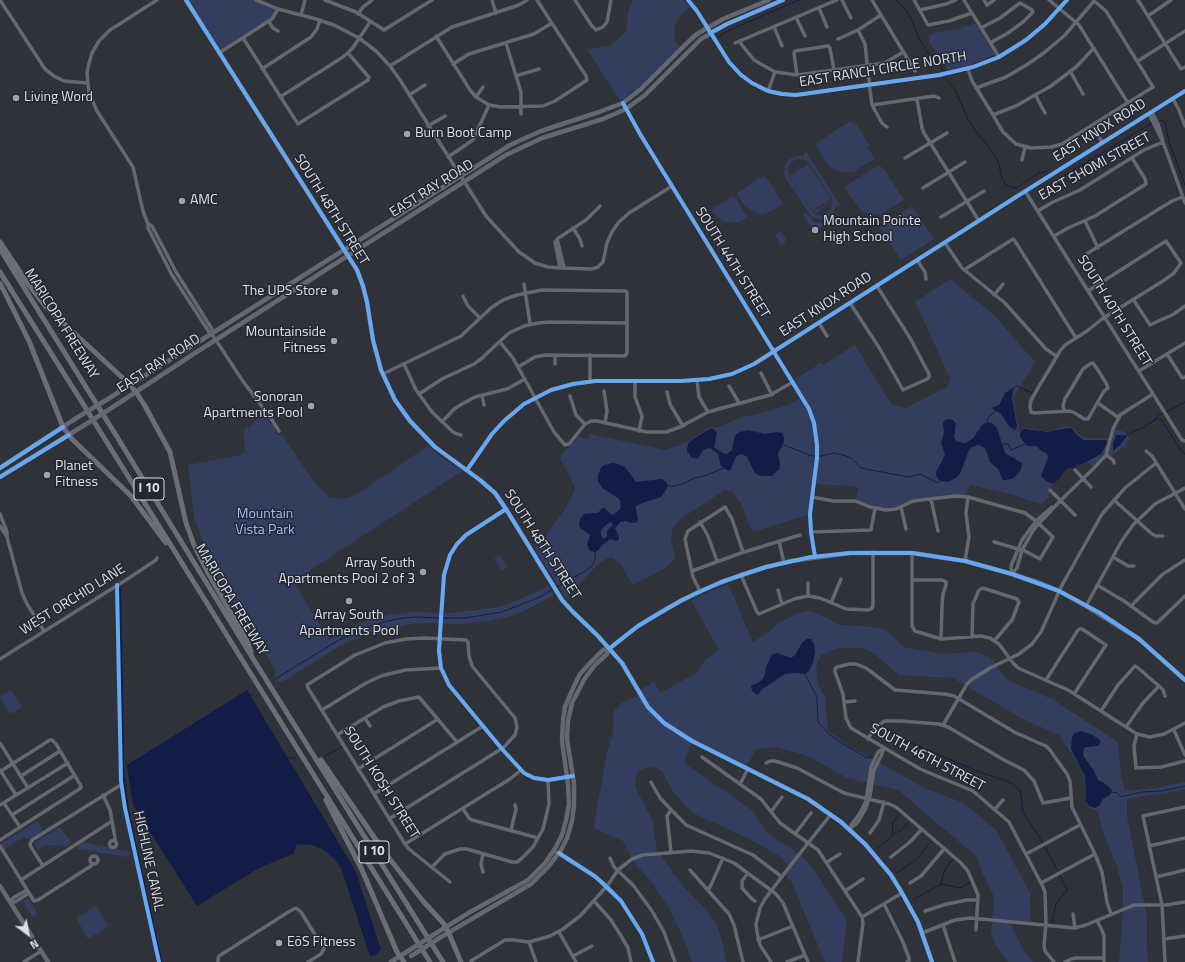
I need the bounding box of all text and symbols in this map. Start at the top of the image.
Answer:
street label: EAST RANCH CIRCLE NORTH [798,48,968,92]
place label: Living Word [24,90,93,106]
marker: Living Word [11,93,21,103]
street label: EAST KNOX ROAD [1050,96,1150,166]
place label: Burn Boot Camp [415,126,512,142]
marker: Burn Boot Camp [402,129,412,139]
street label: EAST SHOMI STREET [1036,129,1154,205]
street label: SOUTH 48TH STREET [290,151,372,269]
street label: EAST RAY ROAD [387,156,477,222]
place label: AMC [190,193,218,209]
marker: AMC [177,196,187,206]
street label: SOUTH 44TH STREET [691,204,773,322]
place label: Mountain Pointe High School [823,214,921,246]
marker: Mountain Pointe High School [810,225,820,235]
street label: SOUTH 40TH STREET [1073,252,1155,370]
street label: MARICOPA FREEWAY [20,266,102,382]
street label: EAST KNOX ROAD [777,269,875,341]
place label: The UPS Store [242,284,327,300]
marker: The UPS Store [330,287,340,297]
place label: Mountainside Fitness [245,325,326,358]
street label: EAST RAY ROAD [114,331,204,397]
marker: Mountainside Fitness [329,336,339,346]
place label: Sonoran Apartments Pool [203,390,303,422]
marker: Sonoran Apartments Pool [306,401,316,411]
place label: Planet Fitness [55,459,98,492]
marker: Planet Fitness [42,470,52,480]
road number: I 10 [134,478,164,500]
street label: SOUTH 48TH STREET [500,487,584,603]
park label: Mountain Vista Park [235,507,295,540]
street label: MARICOPA FREEWAY [191,541,271,659]
place label: Array South Apartments Pool 2 of 3 [279,556,415,588]
street label: WEST ORCHID LANE [17,561,129,639]
marker: Array South Apartments Pool 2 of 3 [418,567,428,577]
marker: Array South Apartments Pool [344,596,354,606]
place label: Array South Apartments Pool [299,608,399,640]
street label: SOUTH 46TH STREET [867,721,987,795]
street label: SOUTH KOSH STREET [340,724,422,842]
street label: HIGHLINE CANAL [129,809,167,913]
road number: I 10 [359,841,389,863]
north arrow [8,914,48,954]
text: N [27,935,42,953]
place label: EōS Fitness [287,935,356,951]
marker: EōS Fitness [274,938,284,948]

